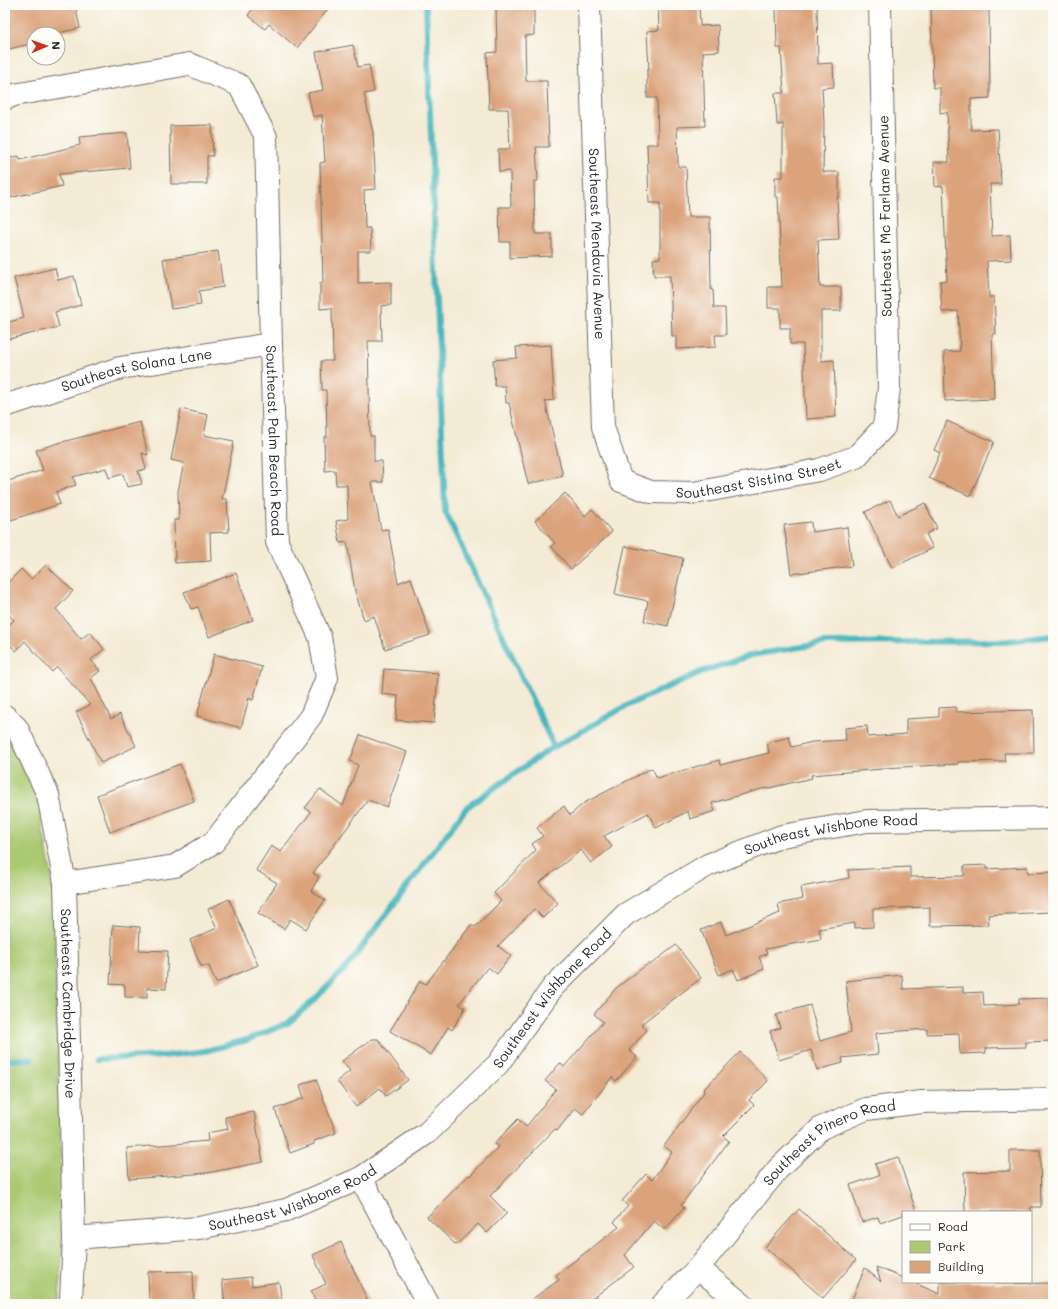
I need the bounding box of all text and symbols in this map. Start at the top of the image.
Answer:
north arrow [26,26,66,66]
text: N [49,41,64,50]
street label: Southeast Mc Farlane Avenue [873,115,896,317]
street label: Southeast Mendavia Avenue [585,148,610,340]
street label: Southeast Solana Lane [58,343,214,396]
street label: Southeast Palm Beach Road [262,345,287,536]
street label: Southeast Sistina Street [676,453,843,502]
street label: Southeast Wishbone Road [741,810,918,859]
street label: Southeast Cambridge Drive [57,908,80,1099]
street label: Southeast Wishbone Road [488,924,616,1072]
street label: Southeast Pinero Road [758,1095,897,1189]
street label: Southeast Wishbone Road [207,1160,380,1235]
legend [902,1211,1032,1283]
text: Road [938,1218,968,1234]
text: Park [938,1238,965,1254]
text: Building [938,1258,984,1274]

